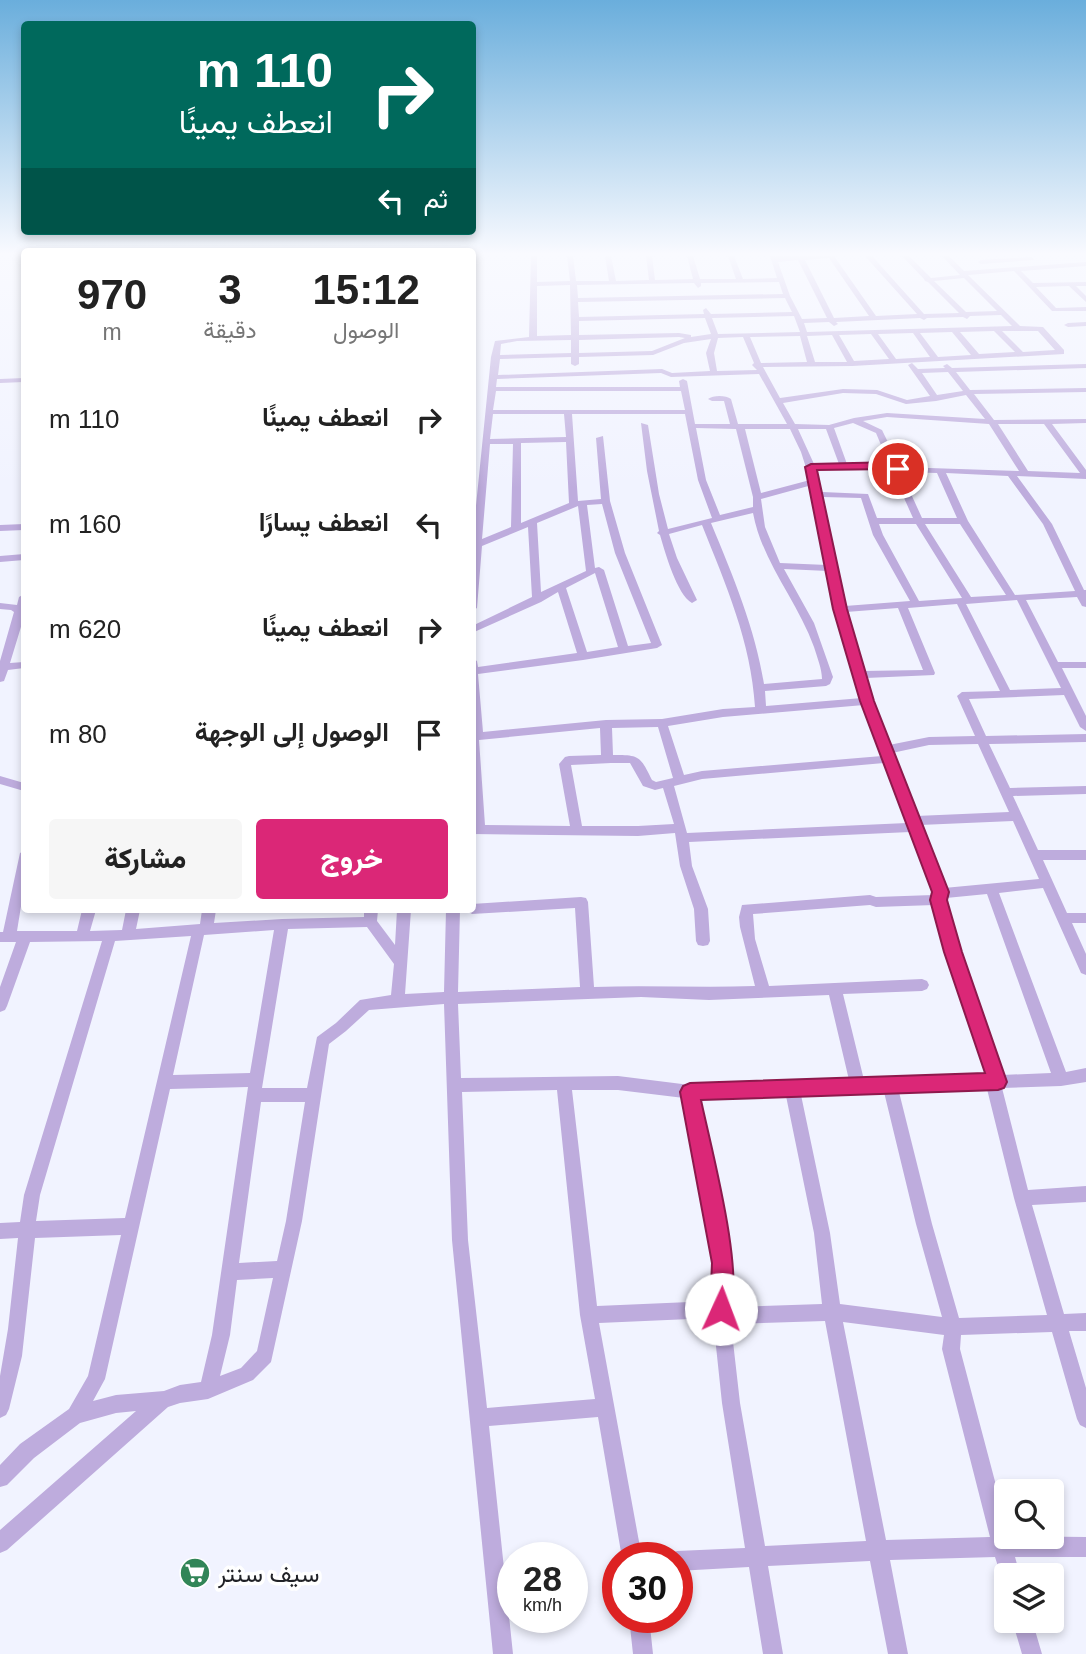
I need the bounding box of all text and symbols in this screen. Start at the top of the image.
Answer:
text: 110 m [197,43,333,97]
icon: right [357,49,448,140]
text: انعطف يمينًا [179,104,333,140]
icon: left [372,182,410,220]
text: ثم [424,184,448,214]
text: 3 [218,266,242,313]
text: 15:12 [313,266,420,313]
text: 970 [77,271,147,318]
text: دقيقة [203,317,256,343]
text: الوصول [333,317,399,343]
text: m [103,319,122,345]
icon: right [410,401,448,439]
text: انعطف يمينًا [262,402,389,432]
text: 110 m [49,404,119,434]
pin [868,439,928,499]
icon: arrive [879,450,917,488]
icon: left [410,506,448,544]
text: انعطف يسارًا [259,507,389,537]
text: 160 m [49,509,121,539]
icon: right [410,611,448,649]
text: انعطف يمينًا [262,612,389,642]
text: 620 m [49,614,121,644]
icon: arrive [410,716,448,754]
text: الوصول إلى الوجهة [195,717,389,747]
text: 80 m [49,719,107,749]
button: مشاركة [49,819,242,899]
button: خروج [256,819,448,899]
position arrow [684,1272,758,1346]
map controls [994,1479,1064,1633]
button: search [994,1479,1064,1549]
speed limit sign: 30 [602,1542,693,1633]
supermarket icon: سيف سنتر [178,1556,212,1590]
text: 28 [523,1559,562,1598]
place label: سيف سنتر [217,1560,319,1589]
button: layers [994,1563,1064,1633]
text: km/h [523,1595,562,1615]

